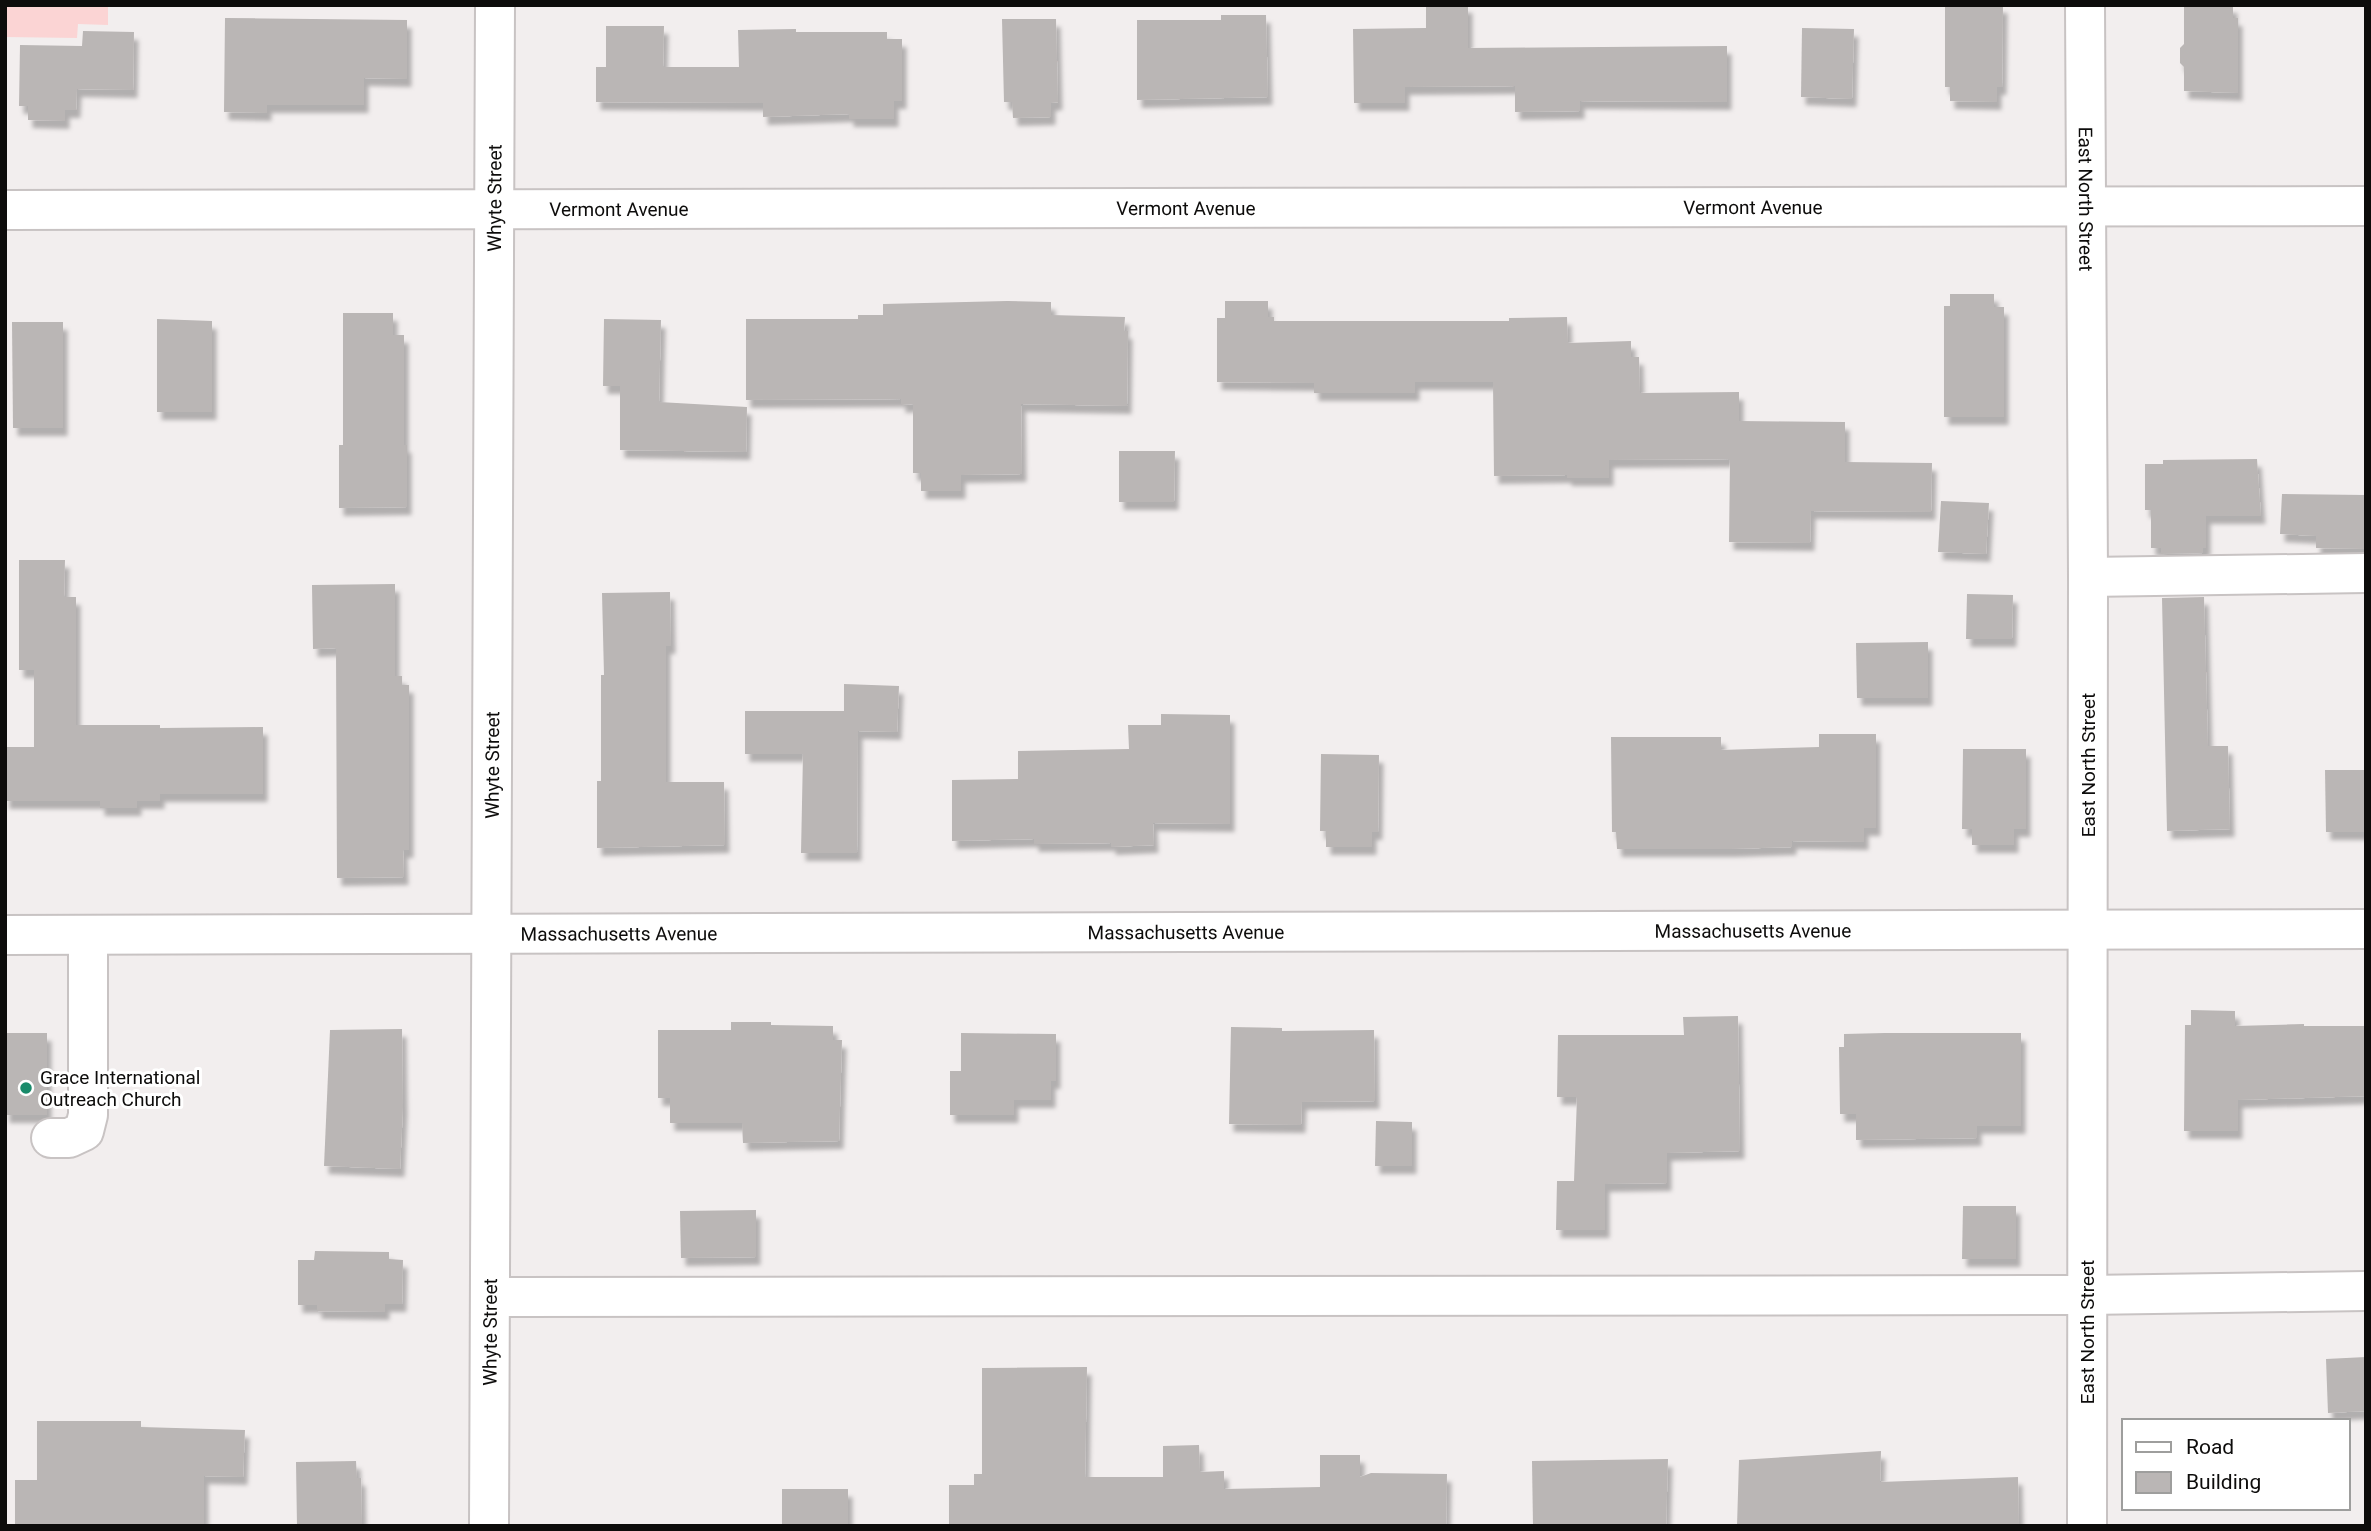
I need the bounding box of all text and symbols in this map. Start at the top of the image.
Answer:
street label: East North Street [2074,127,2098,271]
street label: Whyte Street [483,144,506,252]
street label: Vermont Avenue [1683,195,1823,219]
street label: Vermont Avenue [1116,196,1256,220]
street label: Vermont Avenue [549,197,689,221]
street label: East North Street [2077,693,2100,837]
street label: Whyte Street [480,711,504,819]
street label: Massachusetts Avenue [1655,919,1851,942]
street label: Massachusetts Avenue [1088,920,1284,944]
street label: Massachusetts Avenue [521,922,717,945]
place label: Grace International Outreach Church [40,1066,200,1111]
marker: Grace International Outreach Church [18,1080,34,1096]
street label: East North Street [2076,1260,2099,1404]
street label: Whyte Street [478,1278,501,1386]
legend [2122,1419,2350,1510]
text: Road [2186,1435,2234,1459]
text: Building [2186,1470,2261,1494]

